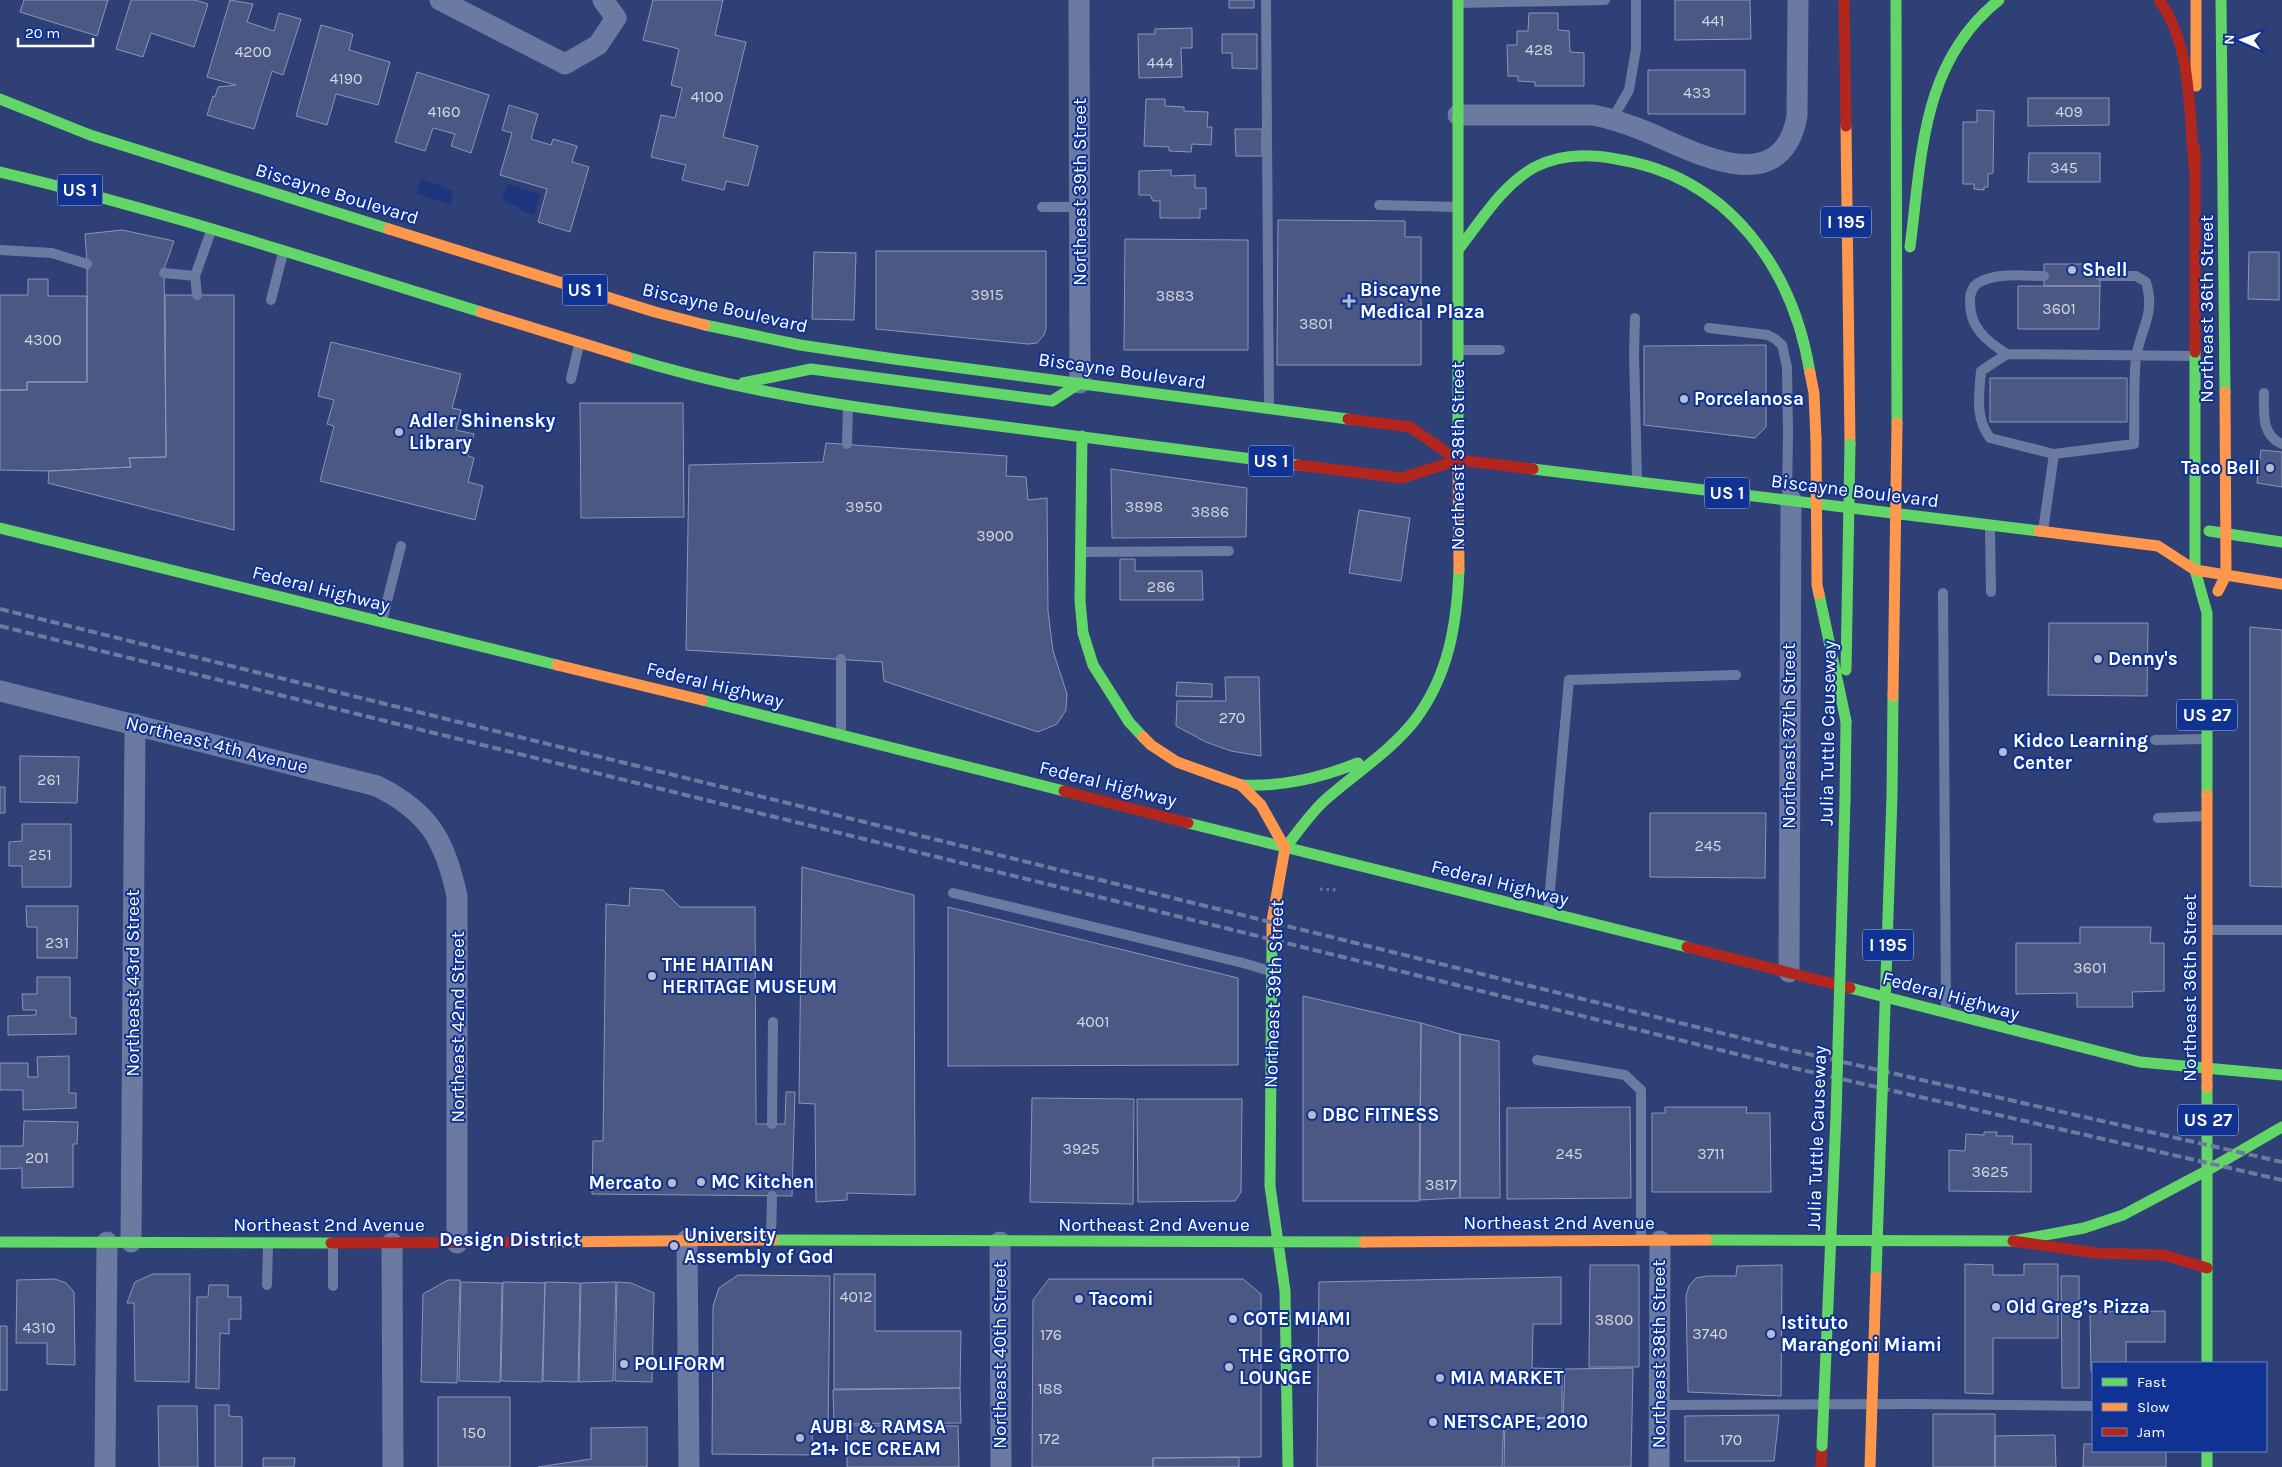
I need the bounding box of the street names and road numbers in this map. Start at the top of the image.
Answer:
street label: Northeast 39th Street [1069,98,1091,286]
street label: Biscayne Boulevard [253,159,421,229]
road number: US 1 [58,174,102,206]
road number: I 195 [1821,206,1871,238]
street label: Northeast 36th Street [2196,215,2218,403]
road number: US 1 [562,274,608,306]
street label: Biscayne Boulevard [640,278,810,338]
street label: Biscayne Boulevard [1037,348,1207,394]
street label: Northeast 38th Street [1447,362,1469,550]
road number: US 1 [1248,446,1294,476]
street label: Biscayne Boulevard [1770,470,1940,512]
road number: US 1 [1704,478,1750,508]
street label: Federal Highway [250,561,392,617]
street label: Julia Tuttle Causeway [1815,640,1841,826]
street label: Northeast 37th Street [1778,643,1800,829]
street label: Federal Highway [644,657,786,713]
road number: US 27 [2177,700,2237,730]
street label: Northeast 4th Avenue [124,712,310,778]
street label: Federal Highway [1037,756,1179,812]
street label: Federal Highway [1429,855,1571,911]
street label: Northeast 43rd Street [122,889,144,1077]
street label: Northeast 36th Street [2179,894,2201,1082]
street label: Northeast 39th Street [1260,900,1288,1088]
road number: I 195 [1863,930,1913,960]
street label: Northeast 42nd Street [447,931,469,1123]
street label: Federal Highway [1880,967,2022,1025]
street label: Julia Tuttle Causeway [1803,1045,1831,1231]
road number: US 27 [2178,1104,2238,1136]
street label: Northeast 2nd Avenue [1463,1212,1655,1234]
street label: Northeast 2nd Avenue [233,1214,425,1236]
street label: Northeast 2nd Avenue [1058,1214,1250,1236]
street label: Northeast 38th Street [1648,1260,1670,1448]
street label: Northeast 40th Street [989,1261,1011,1449]

